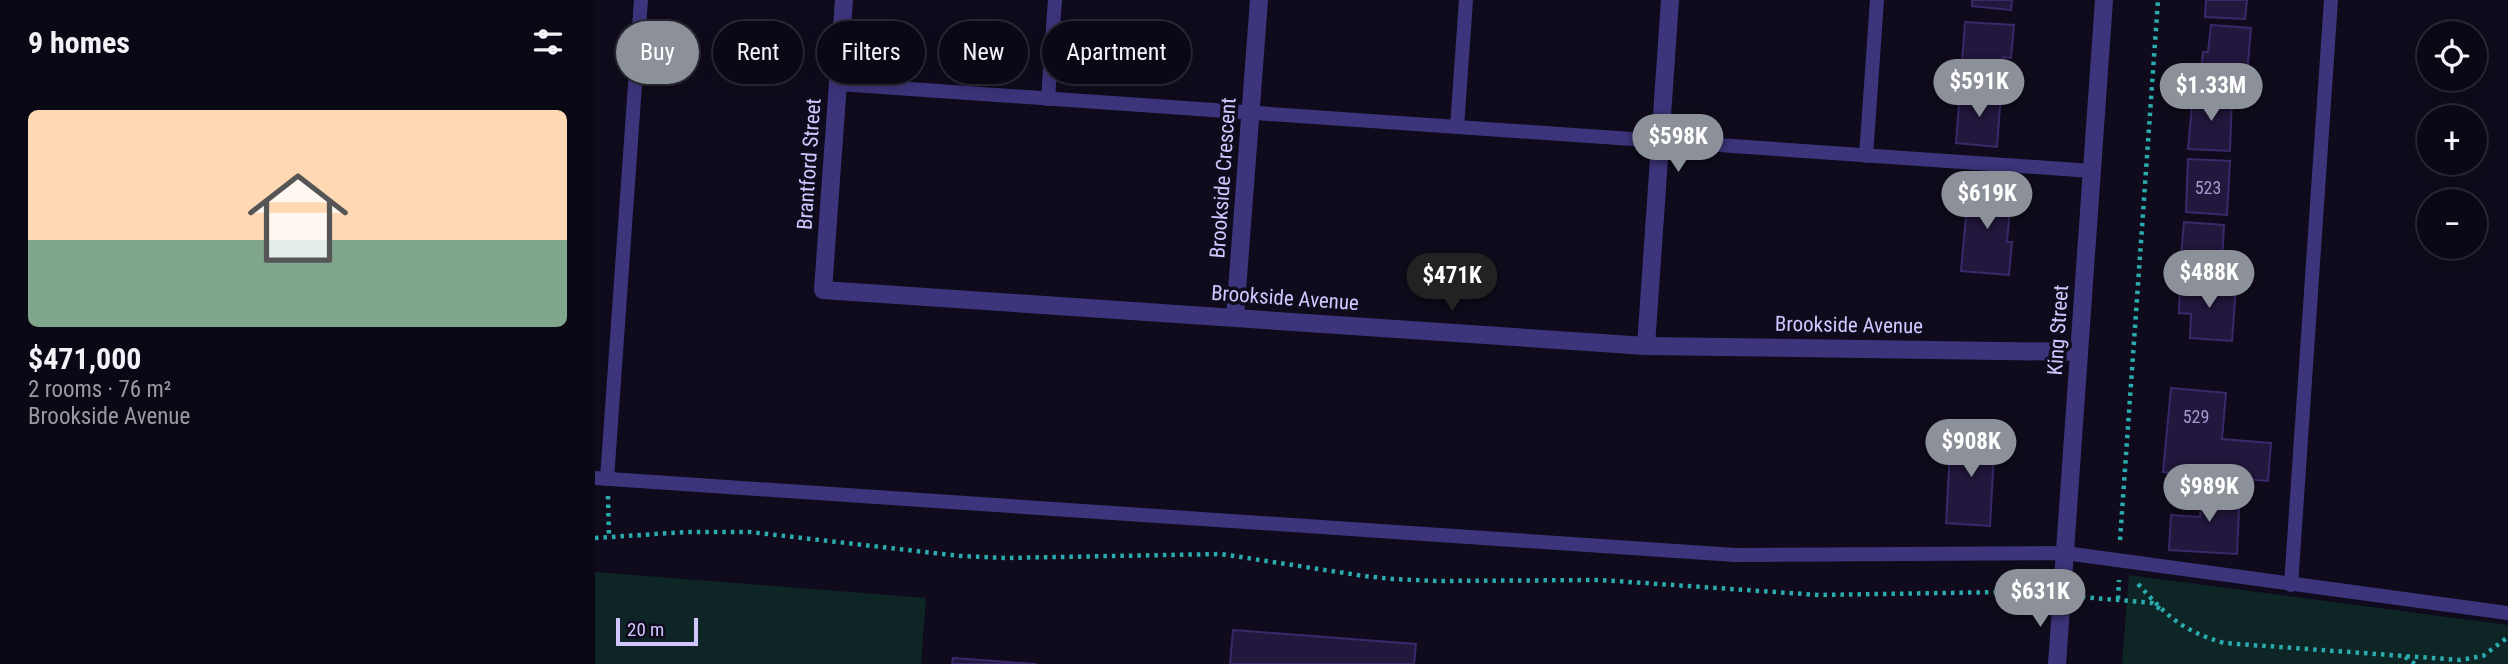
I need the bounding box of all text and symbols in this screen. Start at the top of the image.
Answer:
chip: Buy [616,21,699,84]
chip: Rent [713,21,803,84]
chip: Filters [817,21,925,84]
chip: New [939,21,1028,84]
chip: Apartment [1042,21,1191,84]
map controls [2417,21,2487,259]
button: locate [2417,21,2487,91]
icon: filters [529,23,567,61]
text: 9 homes [28,25,130,60]
pin: $591K [1930,60,2028,119]
pin: $1.33M [2154,64,2268,123]
text: $591K [1949,68,2009,95]
text: $1.33M [2176,72,2246,99]
street label: Brantford Street [792,97,826,231]
street label: Brookside Crescent [1205,97,1241,259]
button: + [2417,105,2487,175]
pin: $598K [1629,114,1727,174]
text: $598K [1648,123,1708,150]
icon: home [235,155,361,281]
pin: $619K [1938,172,2036,231]
house number: 523 [2195,177,2221,198]
text: $619K [1957,180,2017,207]
button: − [2417,189,2487,259]
pin: $488K [2160,250,2258,310]
pin: $471K [1403,254,1501,313]
text: $488K [2179,259,2239,286]
text: $471K [1422,262,1482,289]
street label: Brookside Avenue [1210,281,1360,315]
street label: King Street [2043,284,2073,376]
street label: Brookside Avenue [1775,312,1923,338]
text: $471,000 [28,341,141,376]
text: 2 rooms · 76 m² [28,376,171,403]
text: Brookside Avenue [28,403,190,430]
house number: 529 [2183,406,2209,427]
pin: $908K [1922,420,2020,479]
text: $908K [1941,428,2001,455]
pin: $989K [2160,464,2258,524]
text: $989K [2179,473,2239,500]
pin: $631K [1991,570,2089,629]
text: $631K [2010,578,2070,605]
scale bar [616,615,698,647]
text: 20 m [627,618,664,641]

